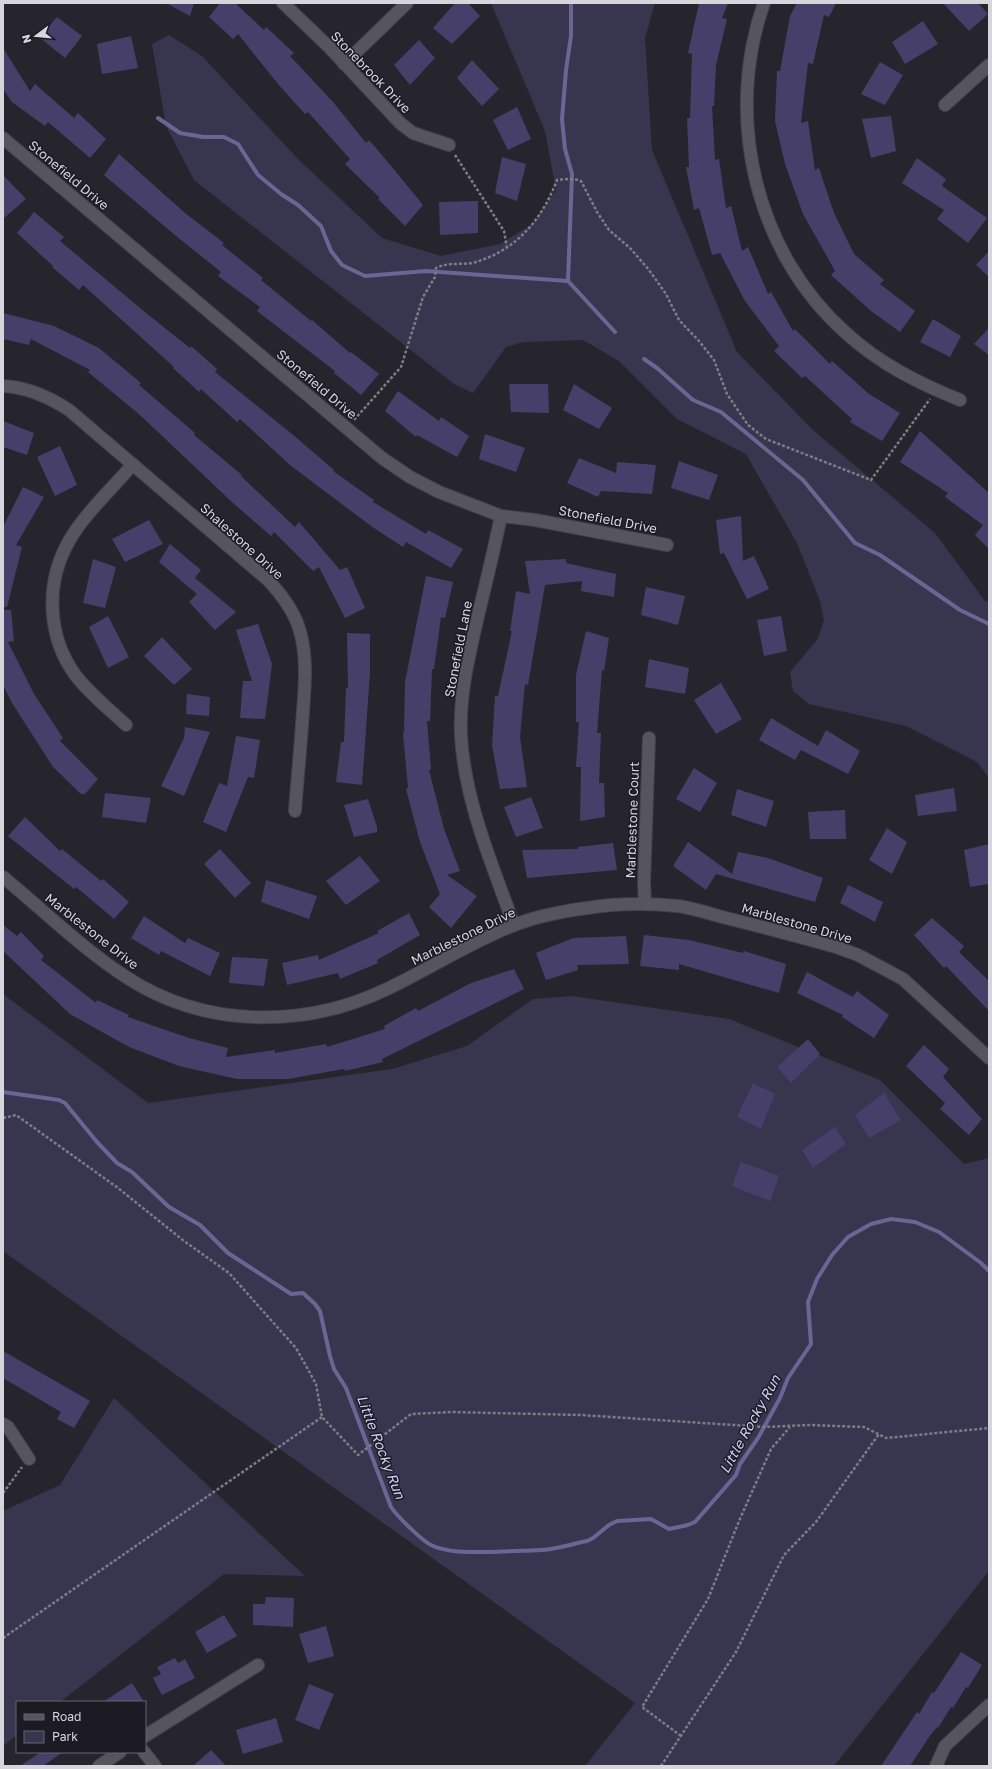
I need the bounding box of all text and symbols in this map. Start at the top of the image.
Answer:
north arrow [16,16,56,56]
street label: Stonebrook Drive [328,28,414,116]
text: N [19,33,33,45]
street label: Stonefield Drive [26,137,112,213]
street label: Stonefield Drive [274,346,360,422]
street label: Shalestone Drive [197,500,287,582]
street label: Stonefield Drive [558,502,658,536]
street label: Stonefield Lane [441,599,475,699]
street label: Marblestone Court [622,761,642,879]
street label: Marblestone Drive [42,890,142,972]
street label: Marblestone Drive [740,900,854,946]
street label: Marblestone Drive [408,904,518,968]
water label: Little Rocky Run [715,1370,784,1476]
water label: Little Rocky Run [354,1392,410,1502]
legend [16,1701,146,1753]
text: Road [52,1709,81,1724]
text: Park [52,1729,78,1744]

